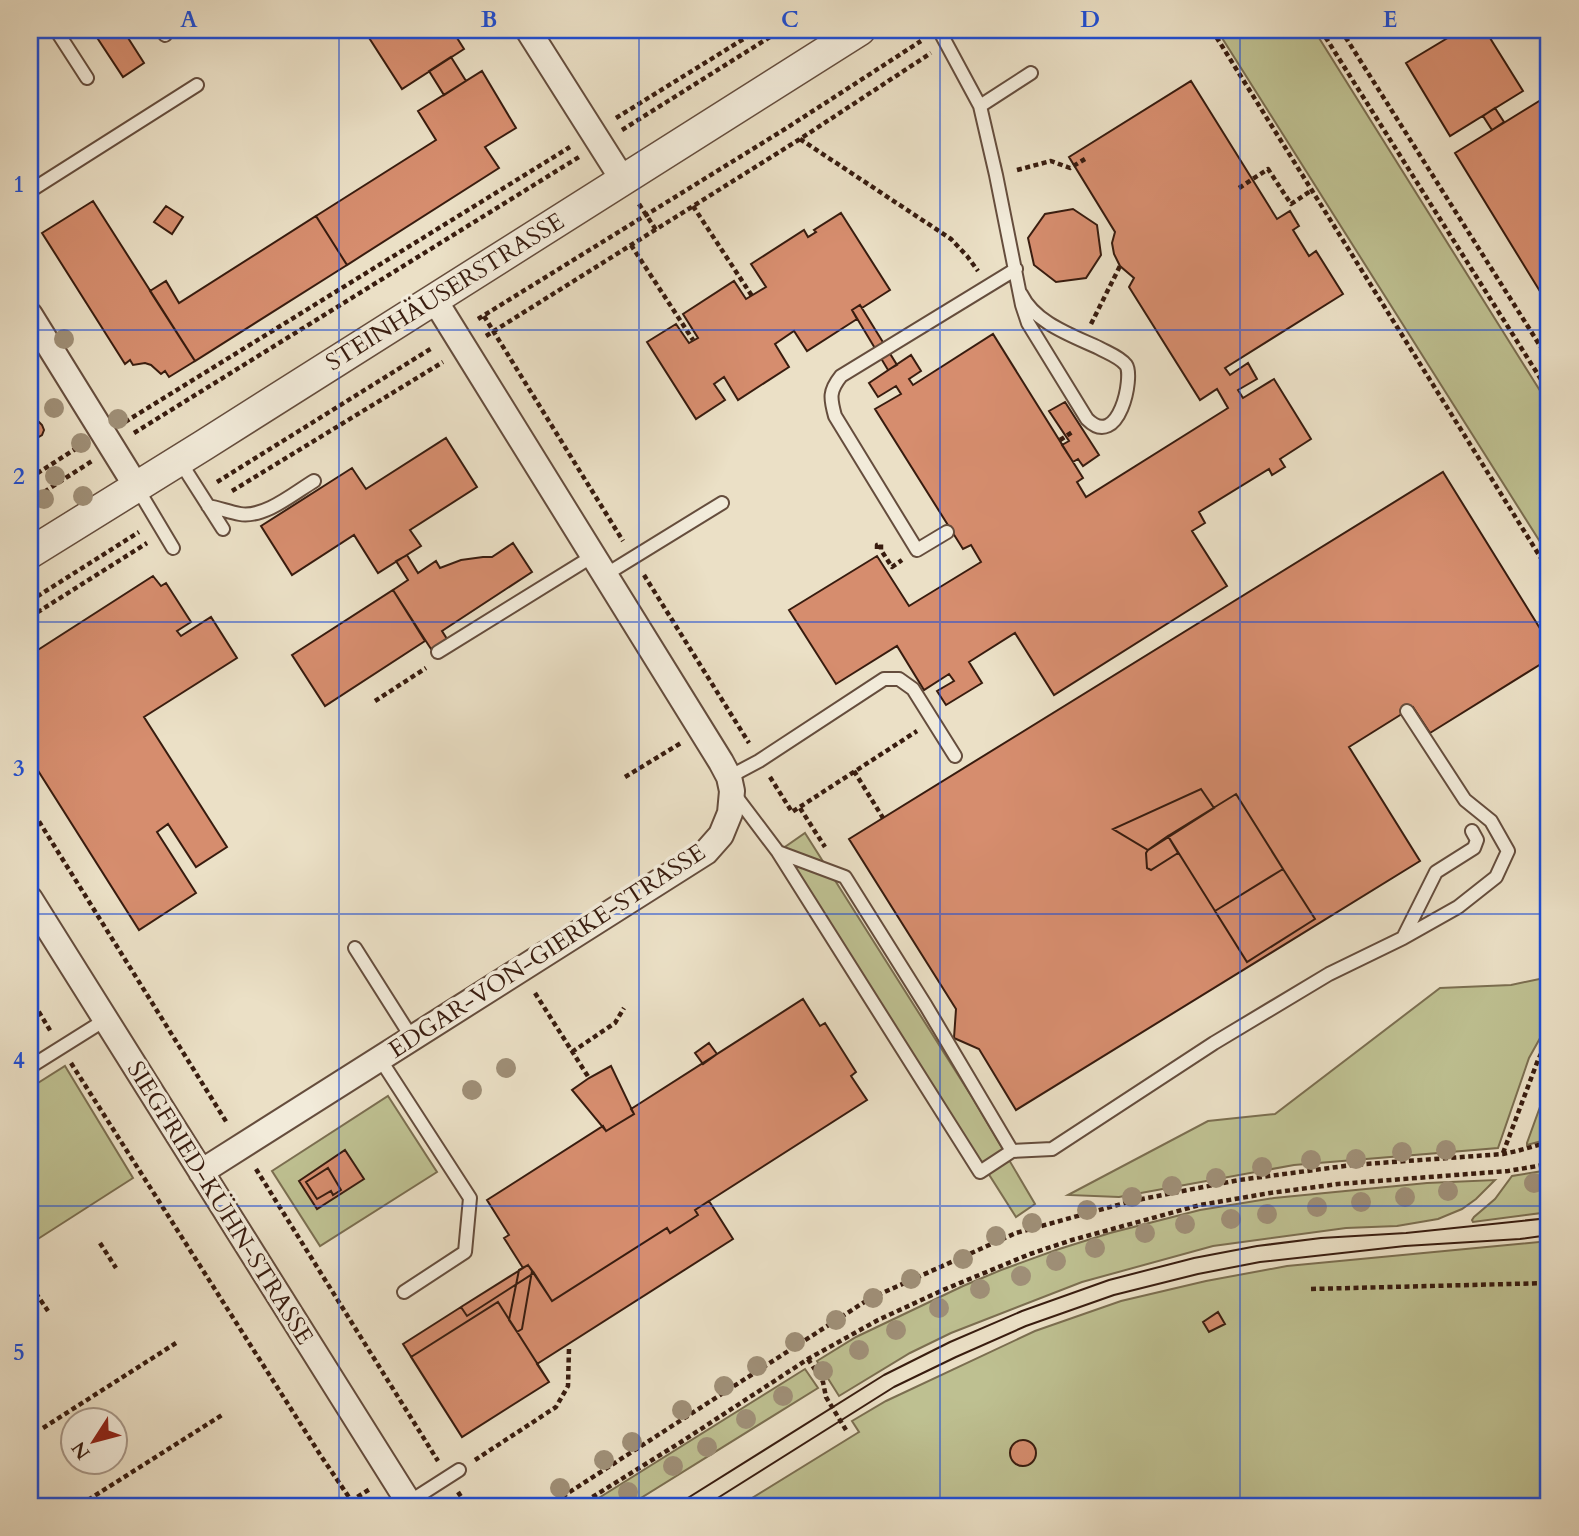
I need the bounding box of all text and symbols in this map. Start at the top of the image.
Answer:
text: A [180,4,198,35]
text: B [481,4,497,35]
text: C [781,4,799,35]
text: D [1080,4,1100,35]
text: E [1383,4,1397,35]
text: 1 [13,169,25,200]
street label: STEINHÄUSERSTRASSE [319,205,571,379]
text: 2 [13,461,25,492]
text: 3 [13,753,25,784]
street label: EDGAR-VON-GIERKE-STRASSE [382,836,712,1066]
text: 4 [13,1045,25,1076]
street label: SIEGFRIED-KÜHN-STRASSE [119,1055,321,1351]
text: 5 [13,1337,25,1368]
north arrow [60,1406,130,1476]
text: N [65,1436,96,1465]

